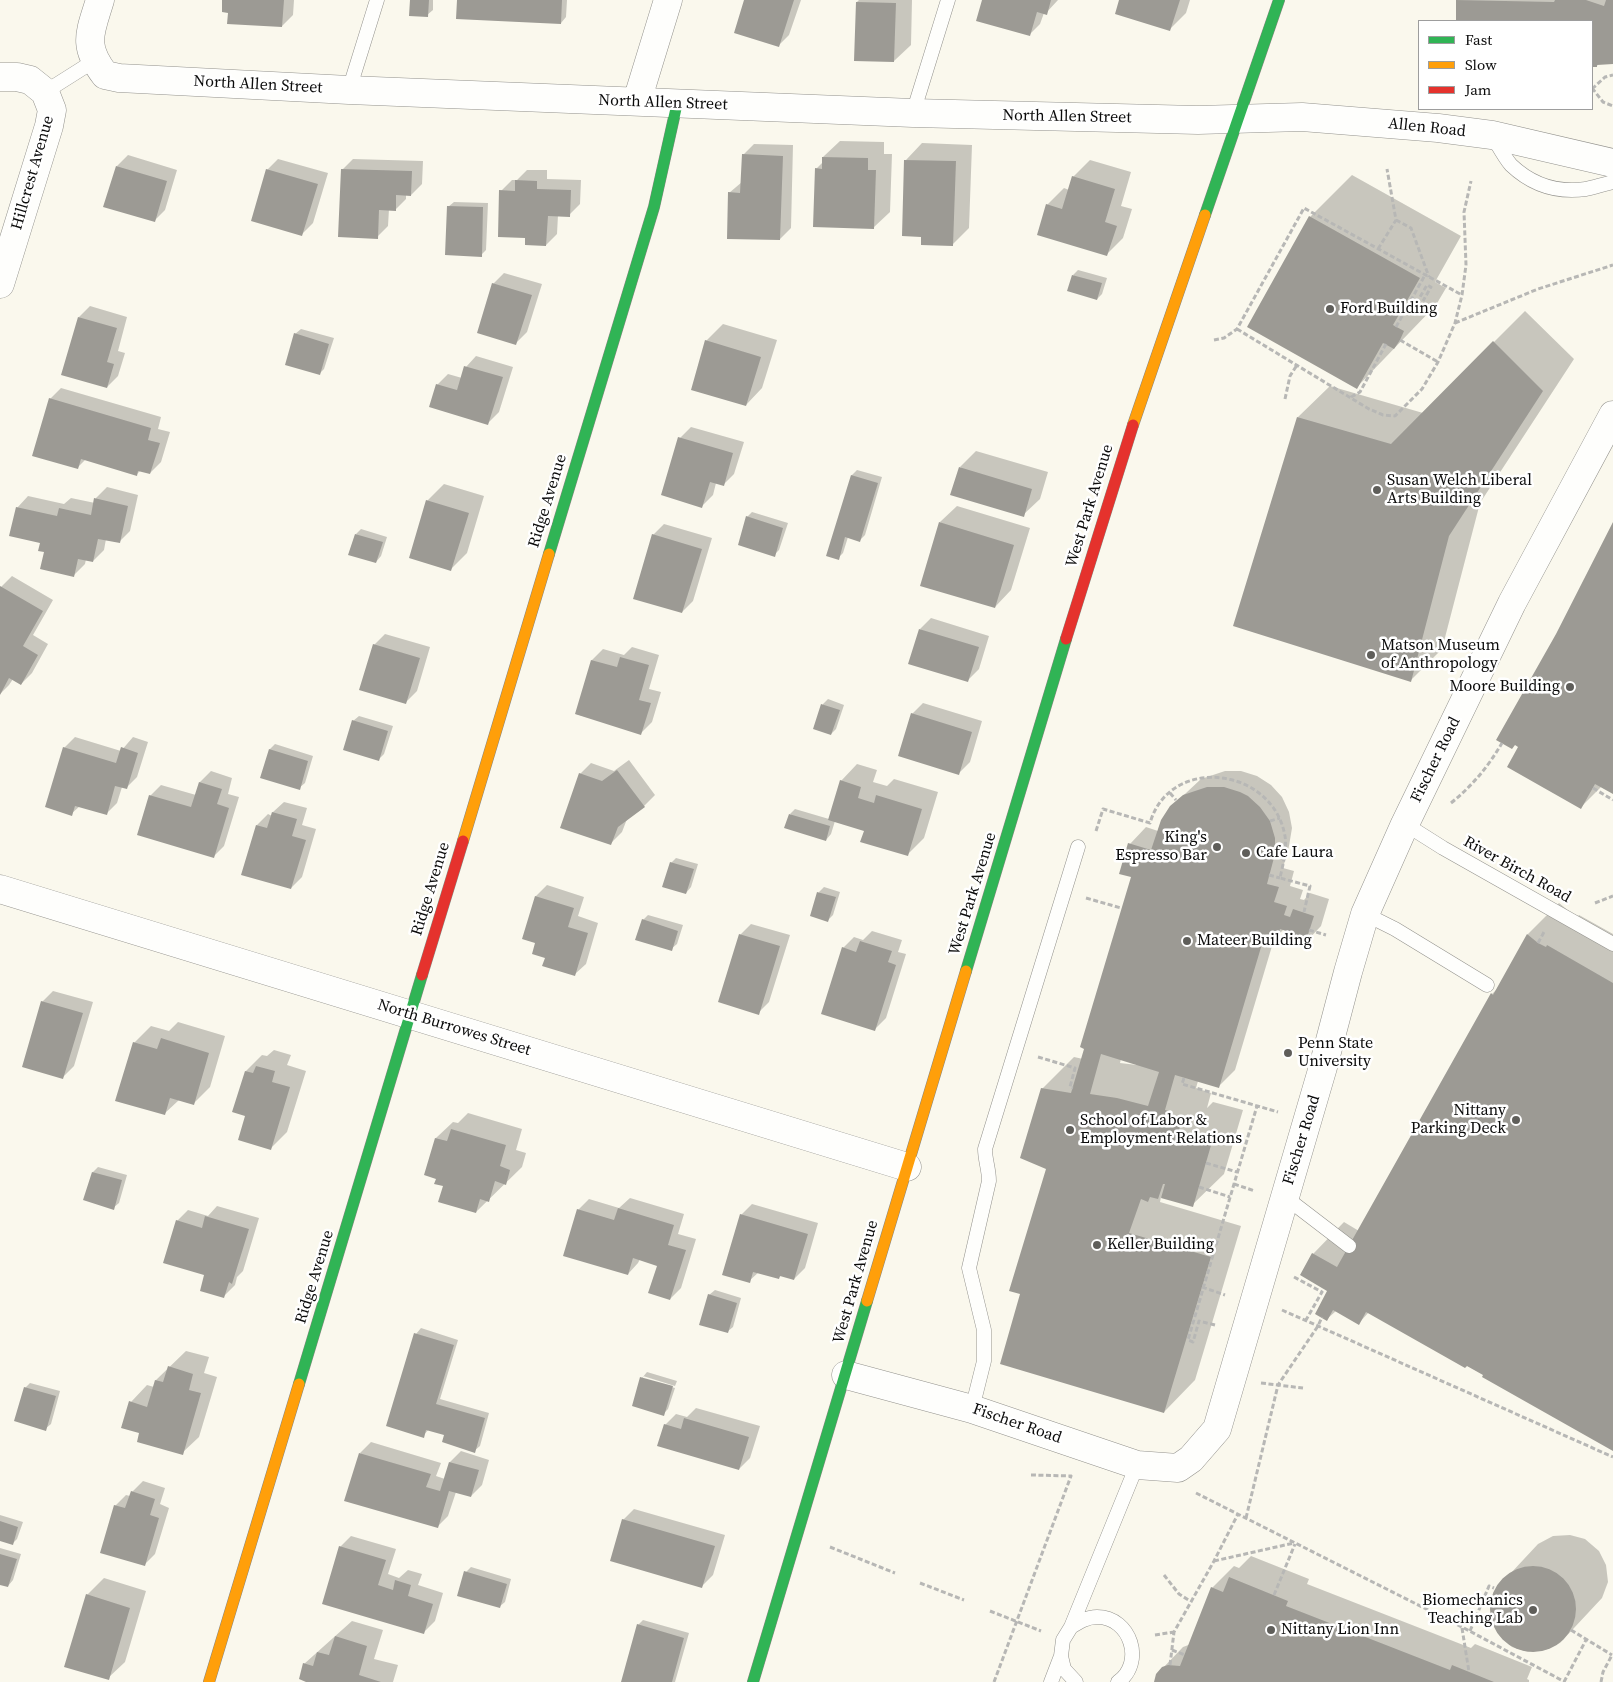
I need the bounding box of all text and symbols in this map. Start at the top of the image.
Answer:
legend [1418,20,1593,110]
text: Fast [1465,29,1492,50]
text: Slow [1465,54,1497,75]
street label: North Allen Street [193,72,323,98]
text: Jam [1465,79,1491,100]
street label: North Allen Street [598,91,728,115]
street label: North Allen Street [1002,106,1132,128]
street label: Hillcrest Avenue [8,114,58,232]
street label: Allen Road [1387,114,1467,142]
place label: Ford Building [1340,299,1437,319]
marker: Ford Building [1324,303,1336,315]
street label: West Park Avenue [1062,442,1118,570]
street label: Ridge Avenue [525,452,571,550]
place label: Susan Welch Liberal Arts Building [1387,471,1532,509]
marker: Susan Welch Liberal Arts Building [1371,484,1383,496]
place label: Matson Museum of Anthropology [1381,636,1500,674]
marker: Matson Museum of Anthropology [1365,649,1377,661]
place label: Moore Building [1449,677,1560,697]
marker: Moore Building [1564,681,1576,693]
street label: Fischer Road [1407,714,1465,806]
place label: King's Espresso Bar [1115,828,1207,866]
street label: West Park Avenue [945,830,1001,958]
street label: River Birch Road [1460,833,1574,907]
street label: Ridge Avenue [408,840,454,938]
marker: King's Espresso Bar [1211,841,1223,853]
place label: Cafe Laura [1256,843,1333,863]
marker: Cafe Laura [1240,847,1252,859]
place label: Mateer Building [1197,931,1312,951]
marker: Mateer Building [1181,935,1193,947]
street label: North Burrowes Street [375,996,533,1060]
place label: Penn State University [1298,1034,1373,1072]
marker: Penn State University [1282,1047,1294,1059]
street label: Fischer Road [1279,1093,1325,1187]
place label: Nittany Parking Deck [1411,1101,1506,1139]
place label: School of Labor & Employment Relations [1080,1111,1242,1149]
marker: Nittany Parking Deck [1510,1114,1522,1126]
marker: School of Labor & Employment Relations [1064,1124,1076,1136]
street label: West Park Avenue [829,1218,883,1346]
street label: Ridge Avenue [292,1228,338,1326]
place label: Keller Building [1107,1235,1214,1255]
marker: Keller Building [1091,1239,1103,1251]
street label: Fischer Road [970,1400,1064,1448]
place label: Biomechanics Teaching Lab [1422,1591,1523,1629]
marker: Biomechanics Teaching Lab [1527,1604,1539,1616]
place label: Nittany Lion Inn [1281,1620,1399,1640]
marker: Nittany Lion Inn [1265,1624,1277,1636]

